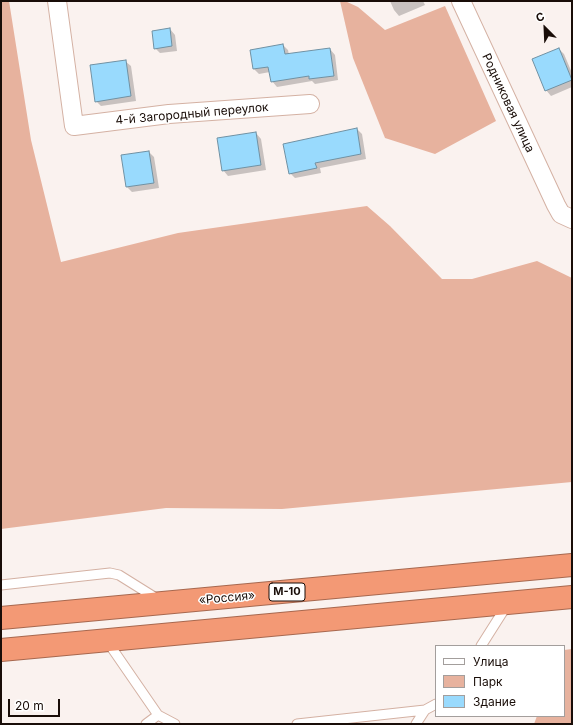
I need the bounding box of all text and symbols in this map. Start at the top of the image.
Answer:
north arrow [525,8,565,48]
text: С [534,9,547,25]
street label: Родниковая улица [479,51,537,155]
street label: 4-й Загородный переулок [115,100,269,128]
road number: М-10 [269,583,305,601]
street label: «Россия» [198,588,256,608]
legend [435,645,565,717]
text: Улица [473,654,508,669]
text: Парк [473,674,503,689]
scale bar [10,691,62,717]
text: Здание [473,694,516,709]
text: 20 m [15,698,44,713]

